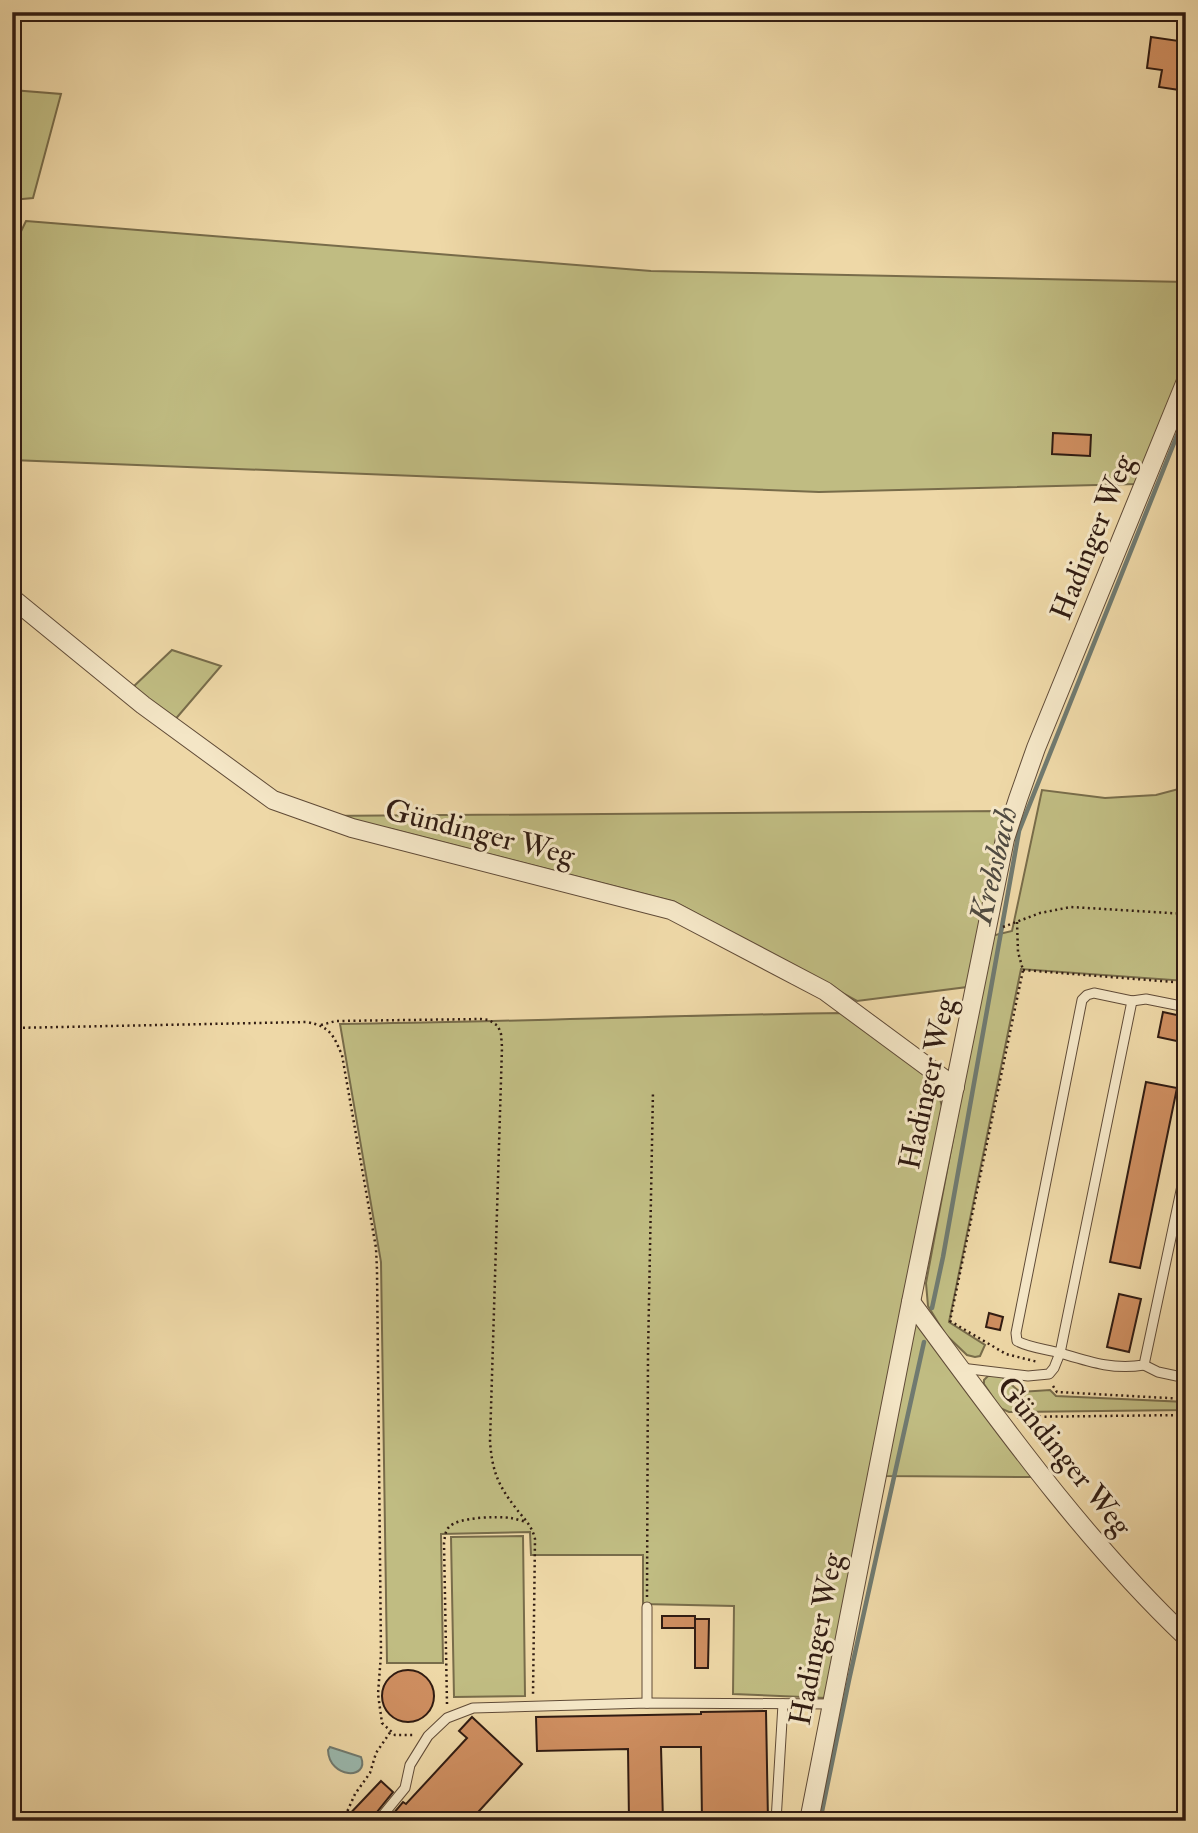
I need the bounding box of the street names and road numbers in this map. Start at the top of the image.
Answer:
street label: Hadinger Weg [1043,448,1143,625]
street label: Gündinger Weg [381,791,580,874]
street label: Hadinger Weg [891,992,964,1173]
street label: Gündinger Weg [989,1369,1141,1544]
street label: Hadinger Weg [782,1548,852,1729]

